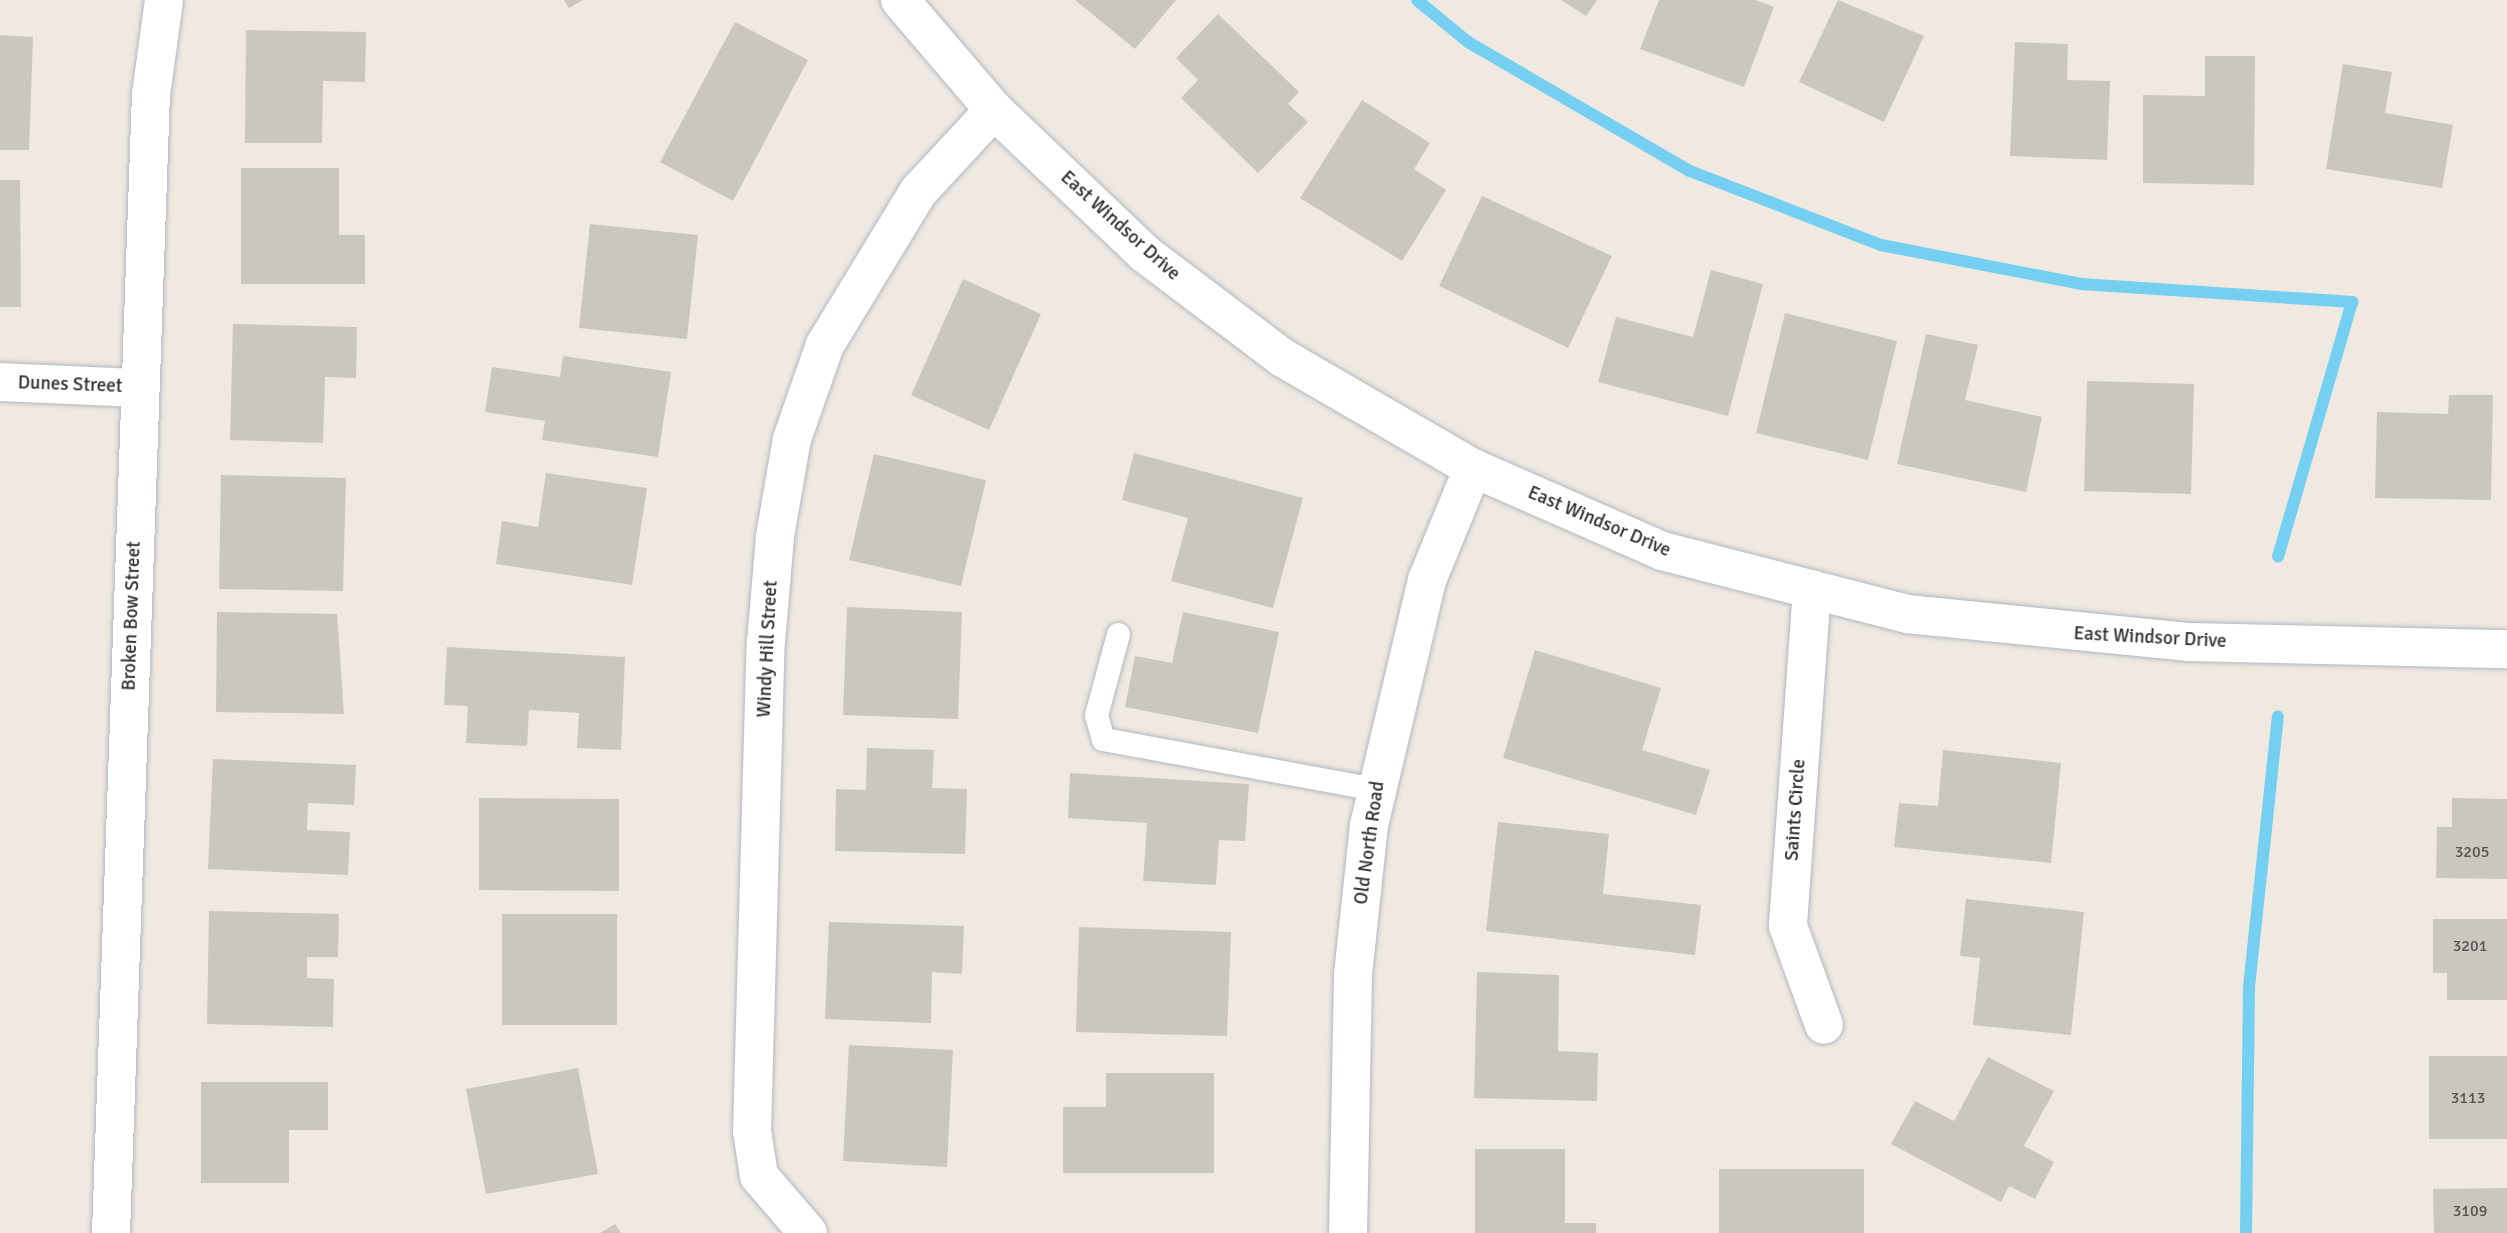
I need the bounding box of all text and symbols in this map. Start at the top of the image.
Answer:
street label: East Windsor Drive [1056,166,1184,286]
street label: Dunes Street [17,372,123,398]
street label: East Windsor Drive [1524,482,1674,562]
street label: Broken Bow Street [118,541,146,691]
street label: Windy Hill Street [753,580,783,718]
street label: East Windsor Drive [2073,623,2227,653]
street label: Saints Circle [1781,758,1811,862]
street label: Old North Road [1350,780,1390,906]
house number: 3205 [2455,842,2489,862]
house number: 3201 [2453,936,2487,956]
house number: 3113 [2451,1088,2485,1108]
house number: 3109 [2453,1201,2487,1221]

